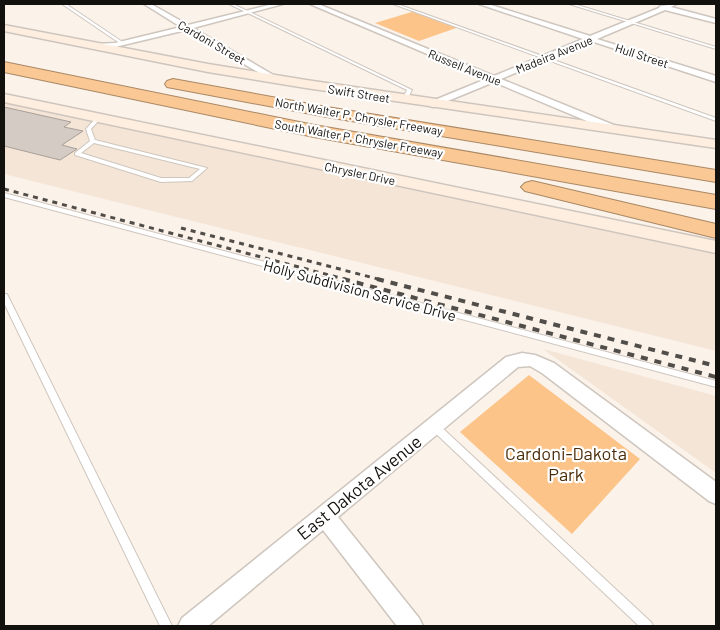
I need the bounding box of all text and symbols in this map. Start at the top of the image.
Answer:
street label: Cardoni Street [176,17,248,67]
street label: Madeira Avenue [513,32,595,76]
street label: Hull Street [614,40,670,70]
street label: Russell Avenue [426,46,504,88]
street label: Swift Street [327,81,391,105]
street label: North Walter P. Chrysler Freeway [274,94,444,138]
street label: South Walter P. Chrysler Freeway [274,116,445,160]
street label: Chrysler Drive [323,159,397,187]
street label: Holly Subdivision Service Drive [262,256,458,324]
street label: East Dakota Avenue [292,430,426,544]
park label: Cardoni-Dakota Park [505,442,627,485]

